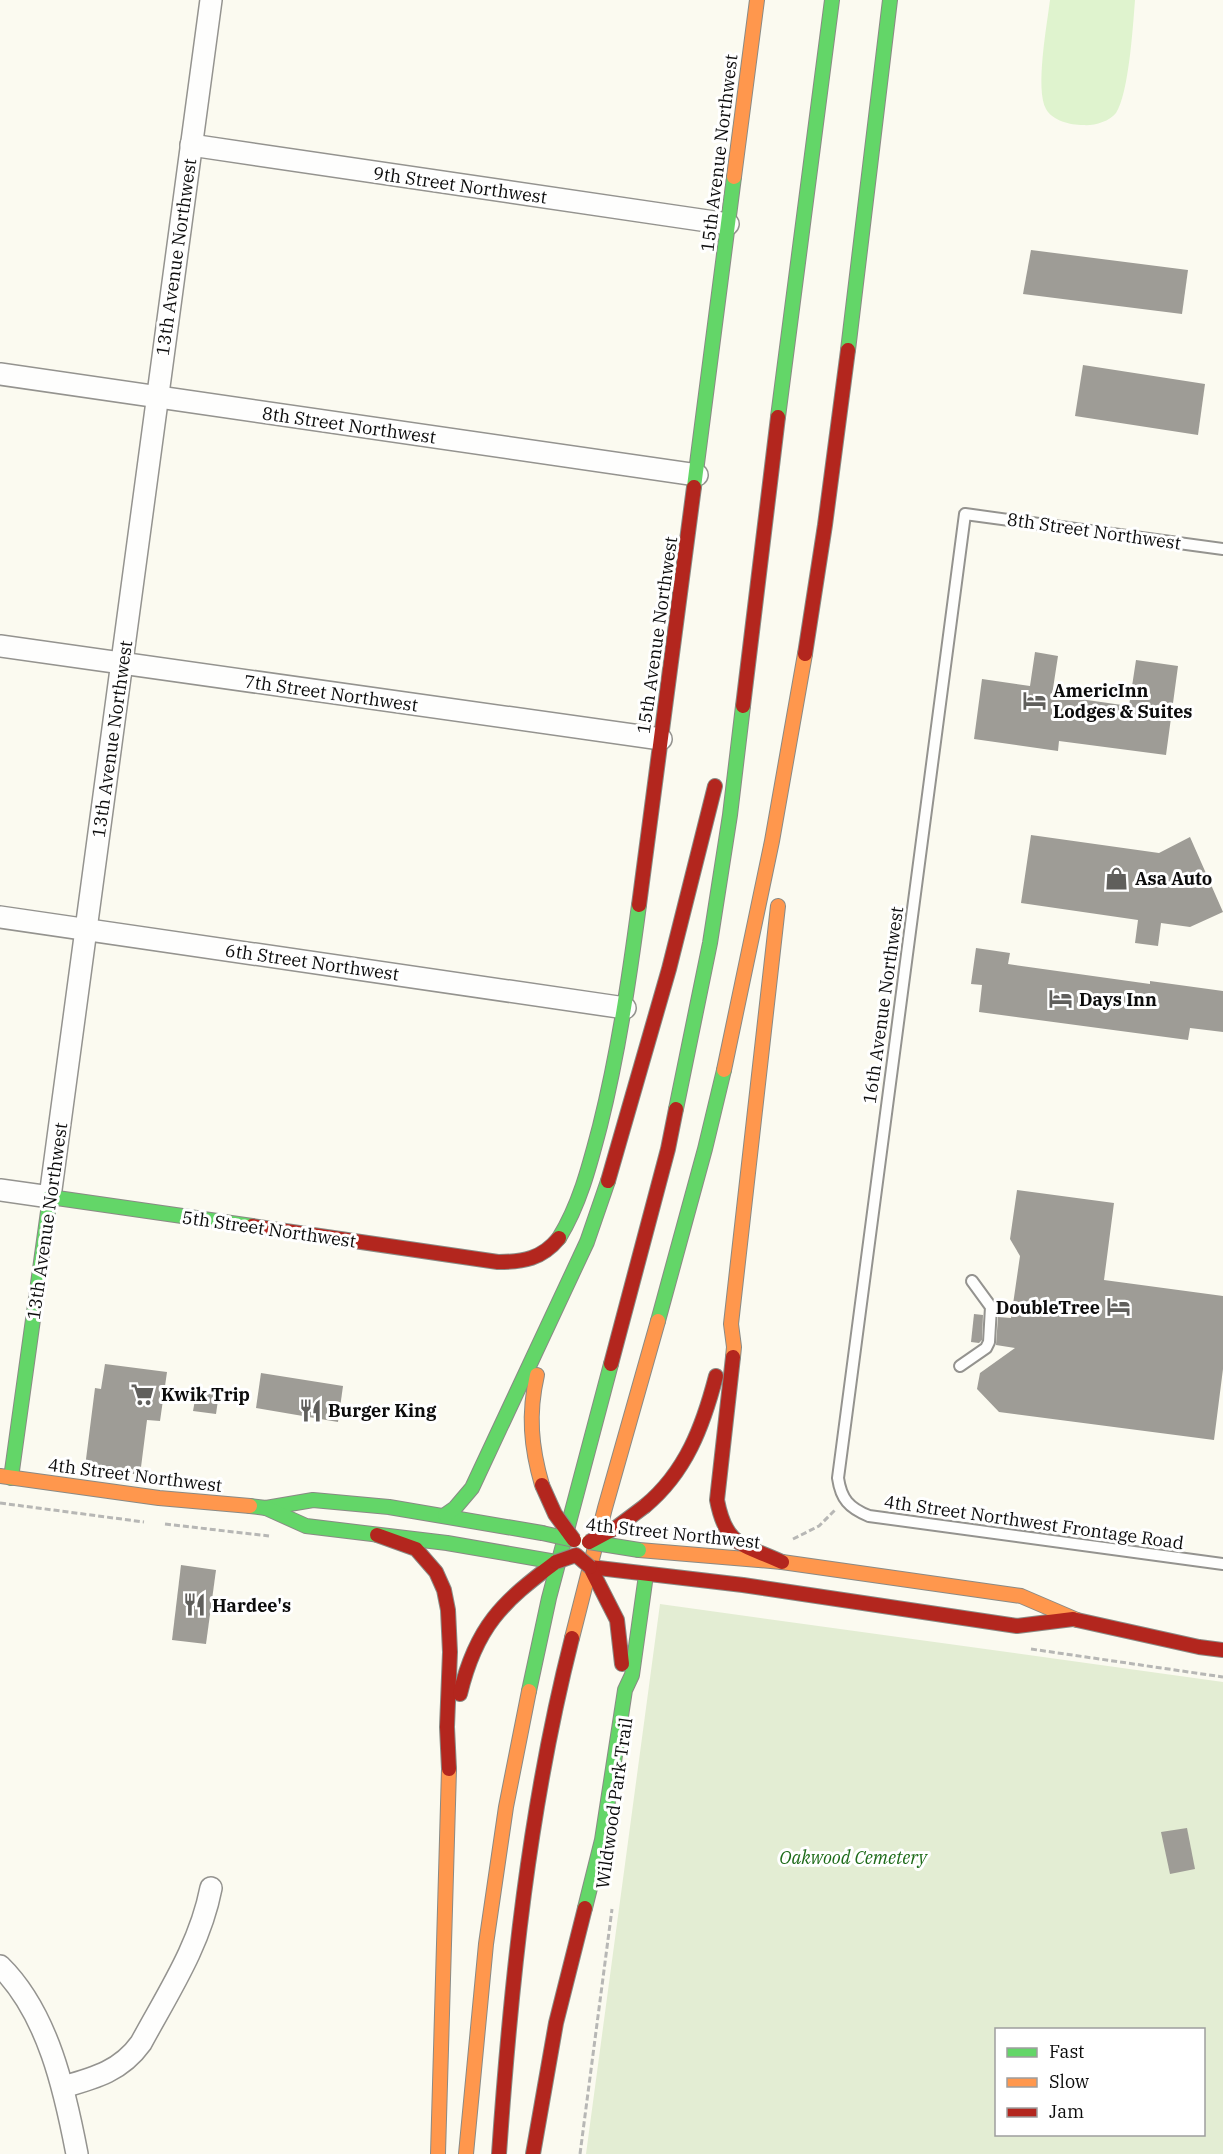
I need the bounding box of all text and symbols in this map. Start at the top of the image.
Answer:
street label: 15th Avenue Northwest [695,53,743,253]
street label: 13th Avenue Northwest [151,157,201,357]
street label: 9th Street Northwest [372,161,548,209]
street label: 8th Street Northwest [261,401,437,449]
street label: 8th Street Northwest [1006,507,1182,555]
street label: 15th Avenue Northwest [632,535,682,735]
street label: 13th Avenue Northwest [87,639,137,839]
street label: 7th Street Northwest [243,669,419,717]
place label: AmericInn Lodges & Suites [1053,679,1192,723]
hotel icon: AmericInn Lodges & Suites [1022,687,1048,713]
shop icon: Asa Auto [1104,865,1130,891]
place label: Asa Auto [1135,867,1212,890]
street label: 16th Avenue Northwest [858,905,908,1105]
street label: 6th Street Northwest [224,938,400,986]
hotel icon: Days Inn [1048,986,1074,1012]
place label: Days Inn [1079,988,1157,1011]
street label: 13th Avenue Northwest [22,1121,72,1321]
street label: 5th Street Northwest [181,1205,357,1253]
hotel icon: DoubleTree [1105,1294,1131,1320]
place label: DoubleTree [996,1296,1100,1319]
supermarket icon: Kwik Trip [130,1381,156,1407]
place label: Kwik Trip [161,1383,250,1406]
restaurant icon: Burger King [297,1397,323,1423]
place label: Burger King [328,1399,437,1422]
street label: 4th Street Northwest [47,1453,223,1497]
street label: 4th Street Northwest Frontage Road [883,1490,1185,1554]
street label: 4th Street Northwest [585,1512,761,1554]
restaurant icon: Hardee's [181,1592,207,1618]
place label: Hardee's [212,1594,291,1617]
street label: Wildwood Park Trail [591,1716,637,1890]
park label: Oakwood Cemetery [779,1846,929,1869]
legend [995,2028,1205,2136]
text: Fast [1049,2040,1084,2063]
text: Slow [1049,2070,1089,2093]
text: Jam [1049,2100,1084,2123]

